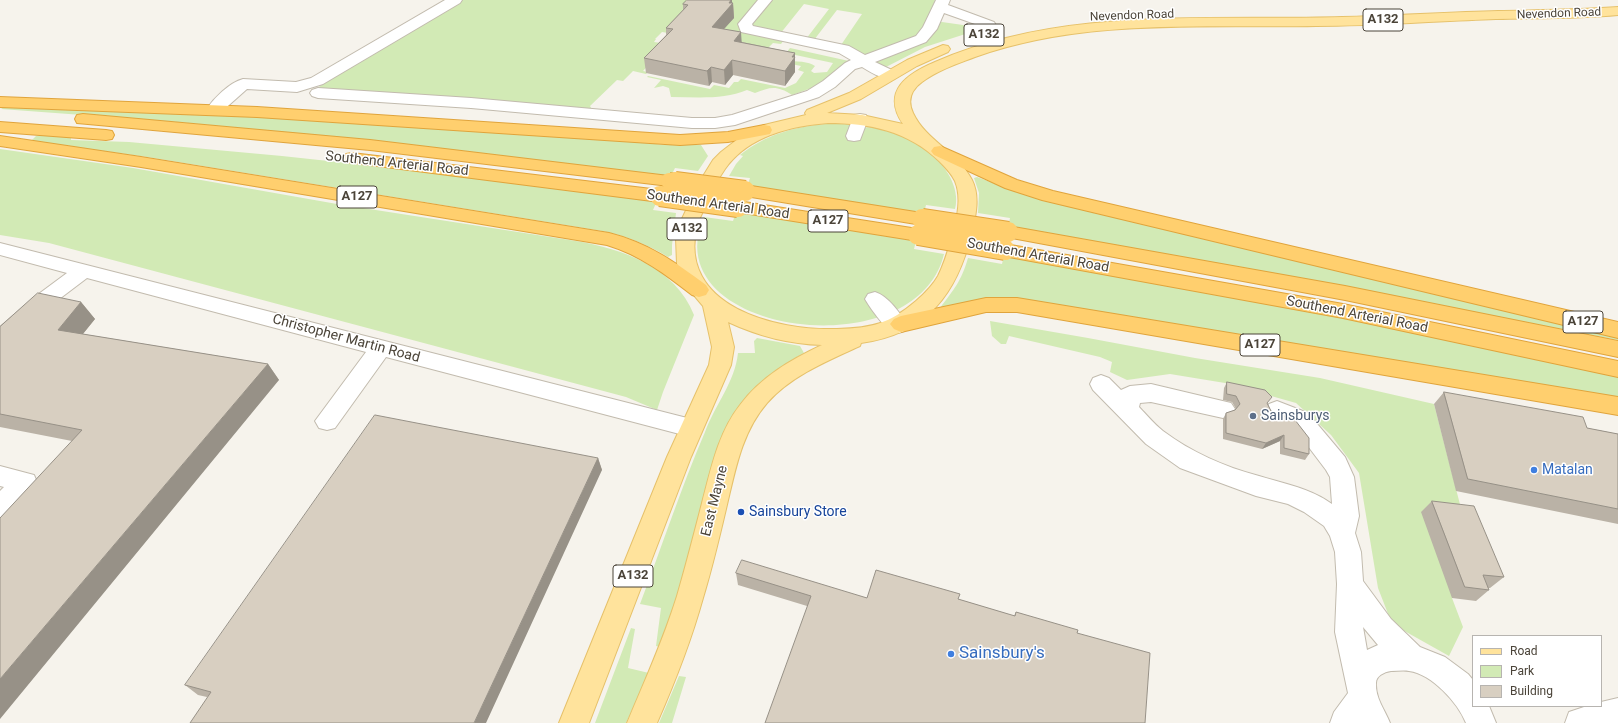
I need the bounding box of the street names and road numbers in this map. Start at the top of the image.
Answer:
street label: Nevendon Road [1517,5,1601,23]
street label: Nevendon Road [1090,7,1174,25]
road number: A132 [1363,9,1403,31]
road number: A132 [964,24,1004,46]
street label: Southend Arterial Road [325,148,469,180]
road number: A127 [337,186,377,208]
street label: Southend Arterial Road [646,187,790,223]
road number: A127 [808,210,848,232]
road number: A132 [667,218,707,240]
street label: Southend Arterial Road [966,235,1110,277]
street label: Southend Arterial Road [1285,293,1429,337]
street label: Christopher Martin Road [270,311,422,367]
road number: A127 [1563,311,1603,333]
road number: A127 [1240,334,1280,356]
street label: East Mayne [698,464,732,538]
road number: A132 [613,565,653,587]

